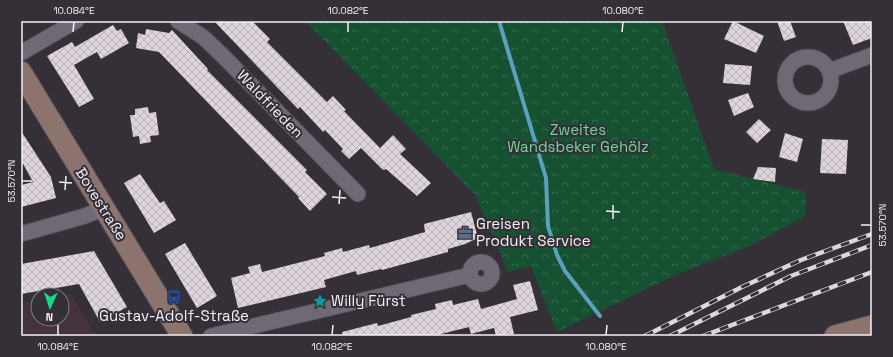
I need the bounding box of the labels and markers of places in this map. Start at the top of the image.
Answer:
place label: Greisen Produkt Service [476,214,591,250]
office icon: Greisen Produkt Service [457,225,473,241]
bus stop icon: Gustav-Adolf-Straße [166,289,182,305]
place label: Willy Fürst [331,291,406,310]
place icon: Willy Fürst [312,293,328,309]
place label: Gustav-Adolf-Straße [99,306,249,325]

